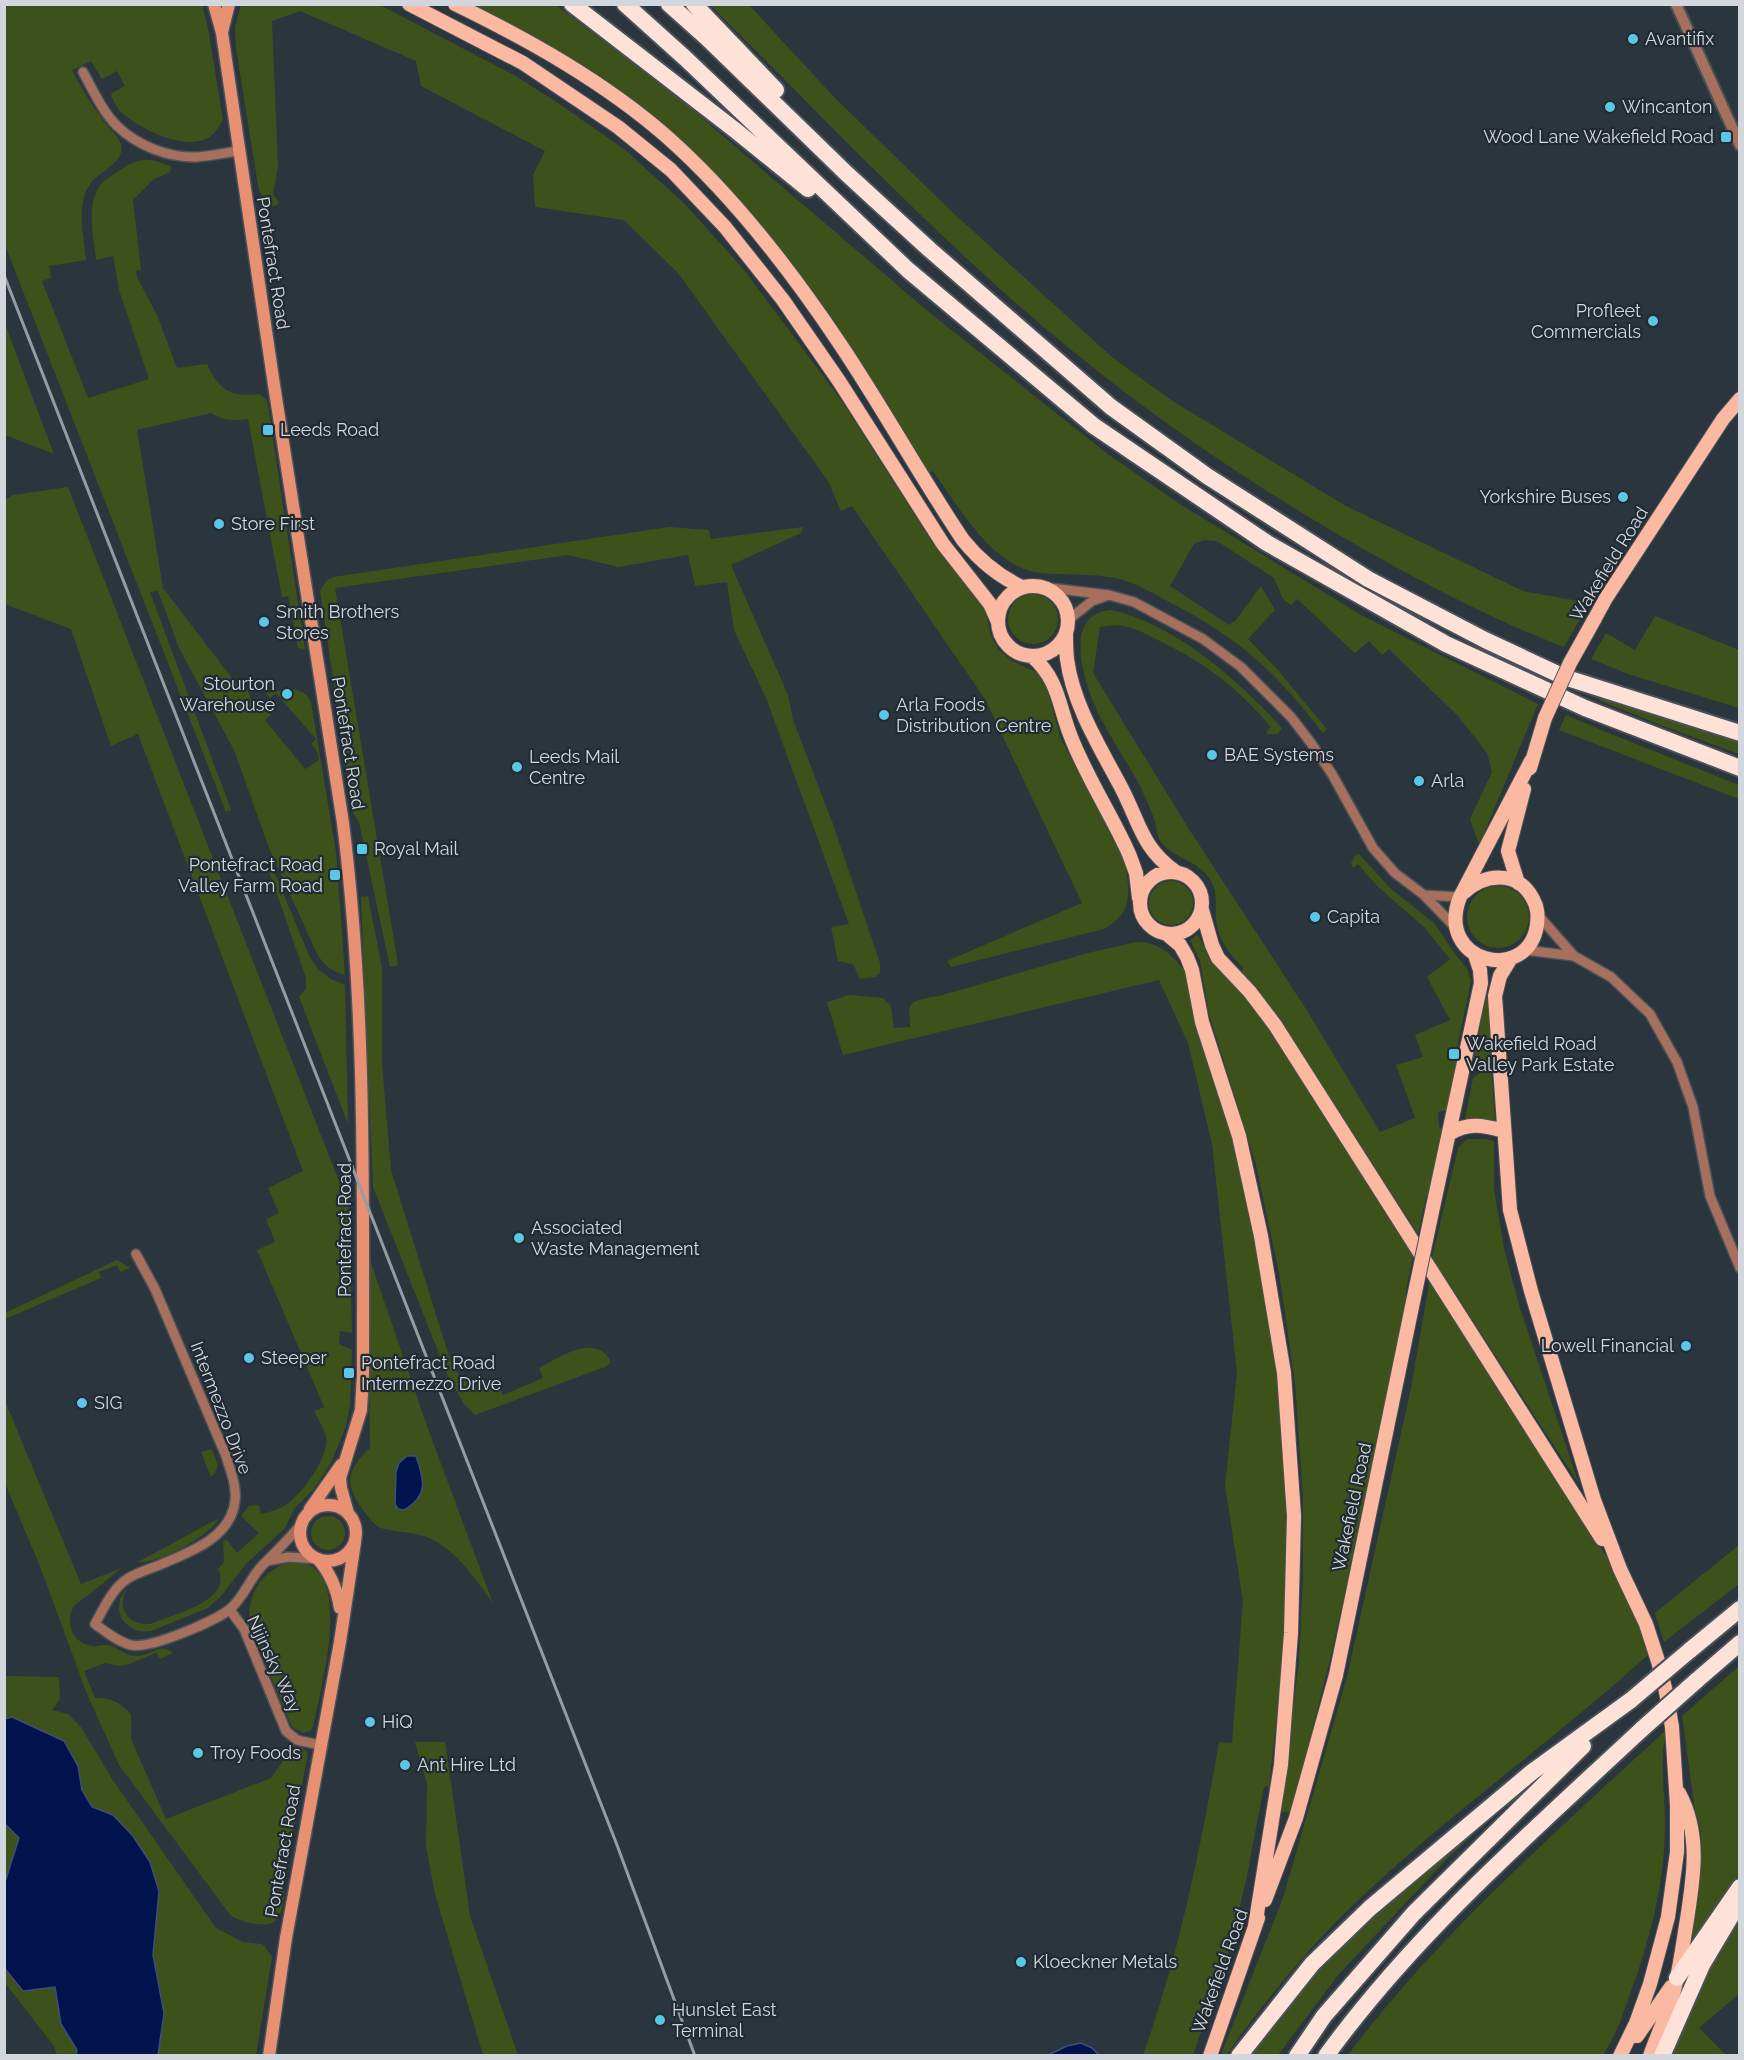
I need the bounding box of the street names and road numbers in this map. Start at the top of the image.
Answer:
street label: Pontefract Road [253,195,294,331]
street label: Wakefield Road [1565,503,1652,625]
street label: Pontefract Road [328,675,369,811]
street label: Pontefract Road [334,1163,355,1297]
street label: Intermezzo Drive [187,1339,257,1478]
street label: Wakefield Road [1328,1441,1375,1573]
street label: Nijinsky Way [243,1612,306,1716]
street label: Pontefract Road [261,1783,304,1919]
street label: Wakefield Road [1187,1906,1252,2036]

